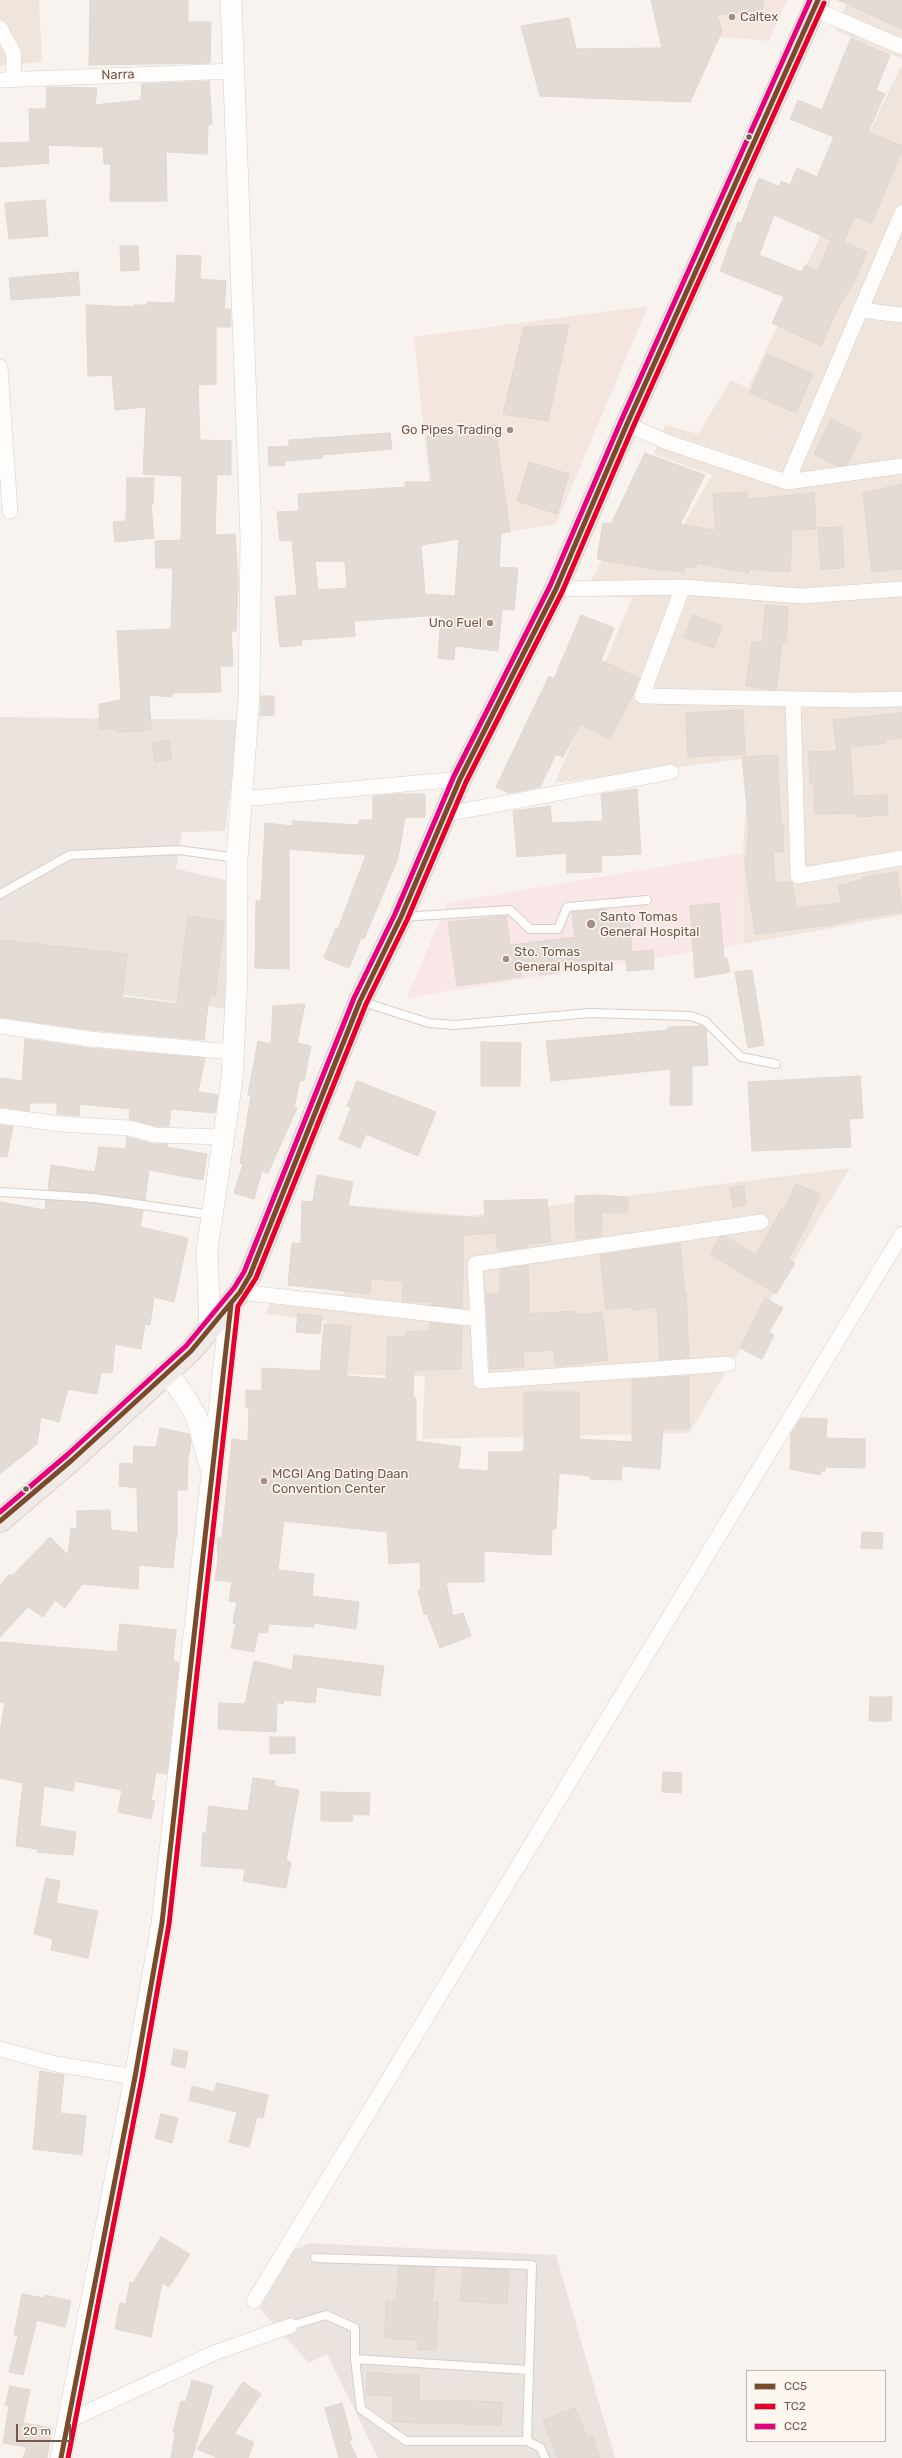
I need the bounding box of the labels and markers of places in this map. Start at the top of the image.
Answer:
place label: Caltex [740,9,778,25]
marker: Caltex [727,12,737,22]
unlabelled marker [744,132,754,142]
place label: Go Pipes Trading [401,422,502,438]
marker: Go Pipes Trading [505,425,515,435]
place label: Uno Fuel [429,615,482,631]
marker: Uno Fuel [485,618,495,628]
place label: Santo Tomas General Hospital [600,909,699,940]
marker: Santo Tomas General Hospital [585,918,597,930]
place label: Sto. Tomas General Hospital [514,944,613,975]
marker: Sto. Tomas General Hospital [501,954,511,964]
place label: MCGI Ang Dating Daan Convention Center [272,1466,408,1497]
marker: MCGI Ang Dating Daan Convention Center [259,1476,269,1486]
unlabelled marker [21,1484,31,1494]

